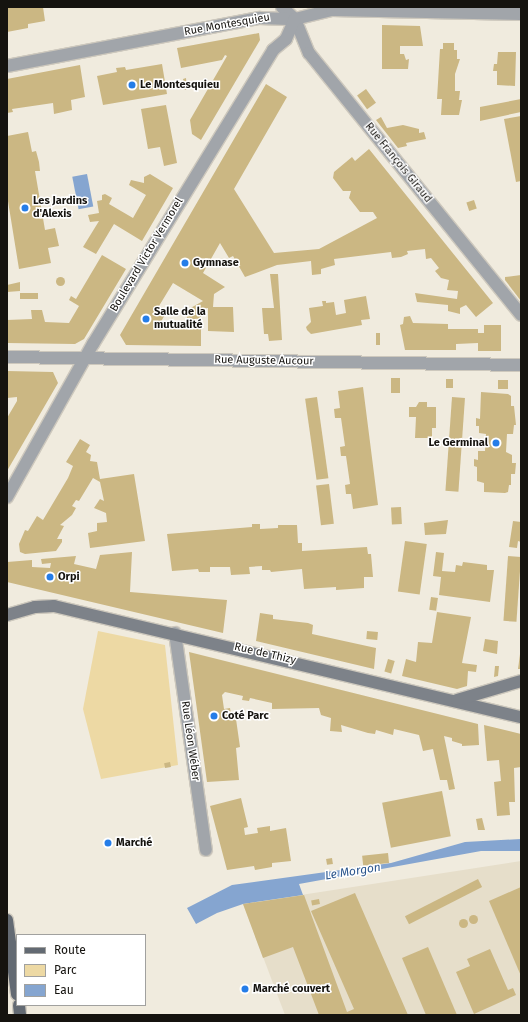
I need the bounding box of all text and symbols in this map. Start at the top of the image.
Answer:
street label: Rue Montesquieu [183,11,271,39]
place label: Le Montesquieu [140,78,219,92]
marker: Le Montesquieu [127,80,137,90]
street label: Rue François Giraud [362,120,434,206]
place label: Les Jardins d'Alexis [33,195,87,221]
street label: Boulevard Victor Vermorel [108,196,186,314]
marker: Les Jardins d'Alexis [20,203,30,213]
place label: Gymnase [193,256,239,270]
marker: Gymnase [180,258,190,268]
place label: Salle de la mutualité [154,306,206,332]
marker: Salle de la mutualité [141,314,151,324]
street label: Rue Auguste Aucour [214,354,314,368]
place label: Le Germinal [428,436,488,450]
marker: Le Germinal [491,438,501,448]
place label: Orpi [58,570,80,584]
marker: Orpi [45,572,55,582]
street label: Rue de Thizy [233,640,297,668]
street label: Rue Léon Wéber [178,700,202,782]
place label: Coté Parc [222,709,269,723]
marker: Coté Parc [209,711,219,721]
place label: Marché [116,836,152,850]
marker: Marché [103,838,113,848]
water label: Le Morgon [324,860,382,884]
legend [16,934,146,1006]
text: Route [54,943,86,957]
text: Parc [54,963,77,977]
place label: Marché couvert [253,982,330,996]
text: Eau [54,983,74,997]
marker: Marché couvert [240,984,250,994]

